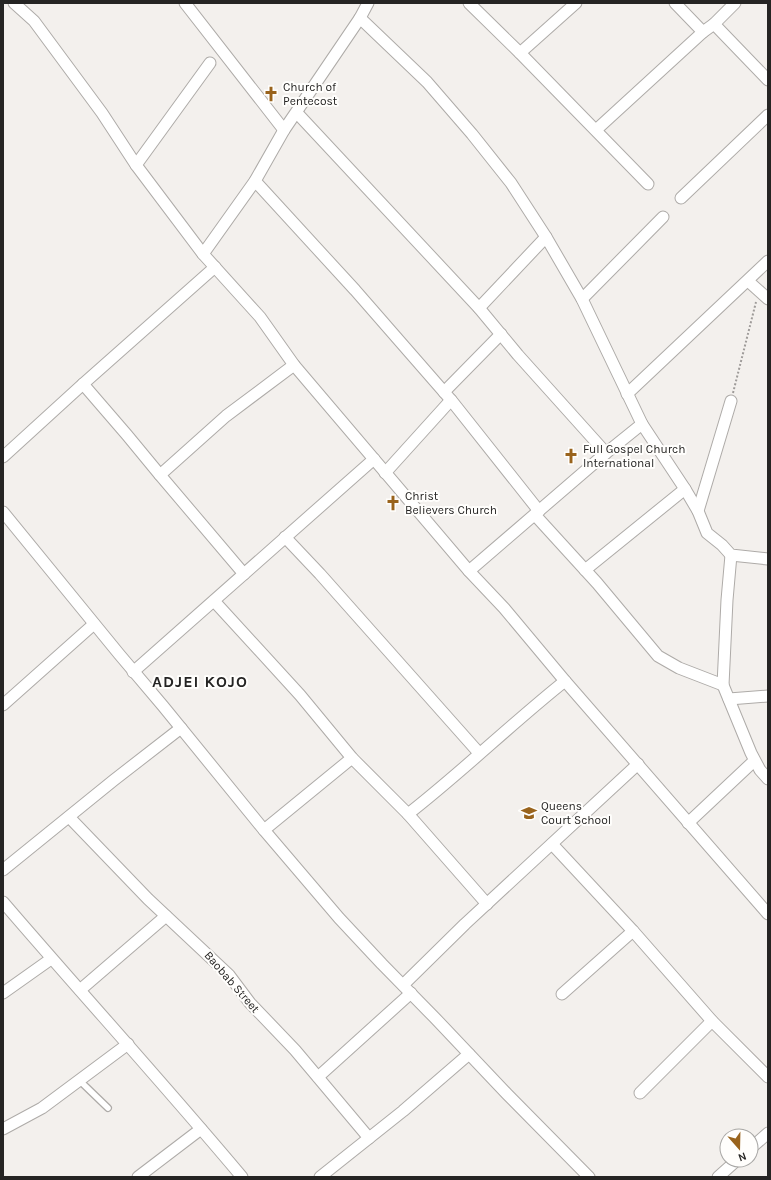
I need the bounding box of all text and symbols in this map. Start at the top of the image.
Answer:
place label: Church of Pentecost [283,80,338,108]
church icon: Church of Pentecost [262,85,280,103]
place label: Full Gospel Church International [583,442,685,470]
church icon: Full Gospel Church International [562,447,580,465]
place label: Christ Believers Church [405,489,497,517]
church icon: Christ Believers Church [384,494,402,512]
district label: ADJEI KOJO [152,672,248,691]
place label: Queens Court School [541,799,611,827]
school or university icon: Queens Court School [520,804,538,822]
street label: Baobab Street [201,948,263,1016]
north arrow [719,1128,759,1168]
text: N [736,1149,748,1164]

